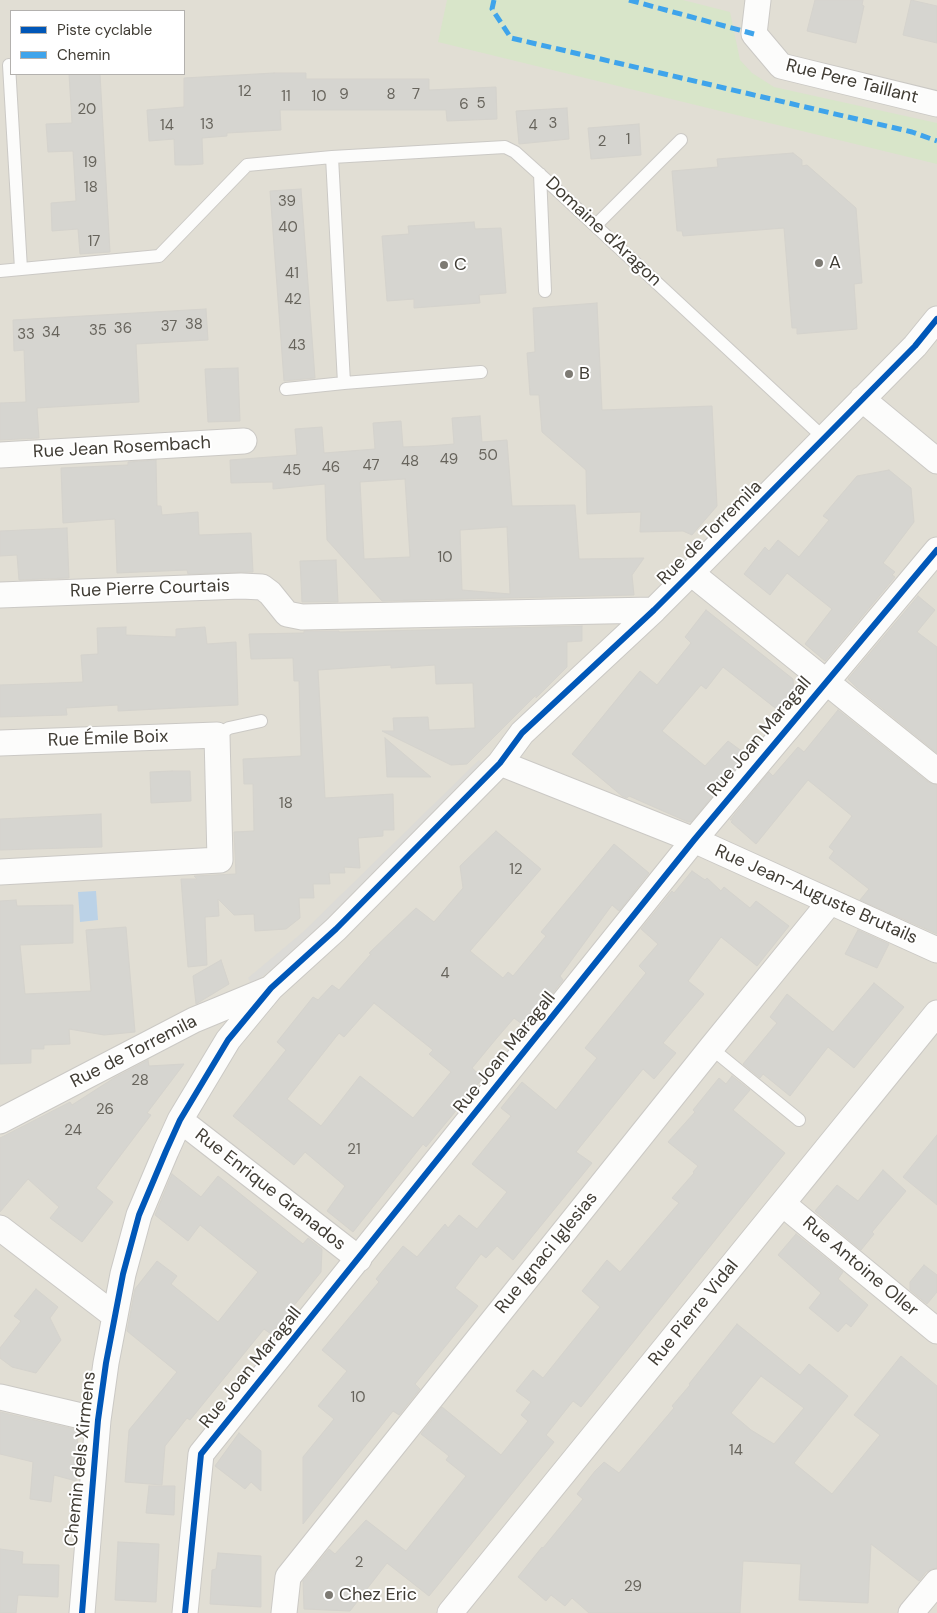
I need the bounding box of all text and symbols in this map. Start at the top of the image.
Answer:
legend [10,10,185,75]
text: Piste cyclable [57,20,152,40]
text: Chemin [57,45,110,65]
street label: Rue Pere Taillant [784,55,920,109]
house number: 12 [238,83,252,101]
house number: 9 [339,86,349,104]
house number: 8 [386,86,396,104]
house number: 7 [412,86,420,104]
house number: 11 [281,88,291,106]
house number: 10 [312,88,326,106]
house number: 5 [476,95,486,113]
house number: 6 [459,96,469,114]
house number: 20 [78,101,96,119]
house number: 3 [549,115,557,133]
house number: 13 [200,116,214,134]
house number: 14 [160,117,174,135]
house number: 4 [528,117,538,135]
house number: 1 [626,131,630,149]
house number: 2 [598,133,606,151]
house number: 19 [83,154,97,172]
street label: Domaine d'Aragon [541,173,665,291]
house number: 18 [84,179,98,197]
house number: 39 [278,193,296,211]
house number: 40 [278,219,298,237]
house number: 17 [88,233,100,251]
place label: A [829,252,841,274]
place label: C [454,254,467,276]
marker: A [813,257,825,269]
marker: C [438,259,450,271]
house number: 41 [285,265,299,283]
house number: 42 [284,291,302,309]
house number: 38 [185,316,203,334]
house number: 37 [161,318,177,336]
house number: 36 [114,320,132,338]
house number: 35 [89,322,107,340]
house number: 34 [42,324,60,342]
house number: 33 [17,326,35,344]
house number: 43 [288,337,306,355]
place label: B [579,363,590,385]
marker: B [563,368,575,380]
street label: Rue Jean Rosembach [33,433,211,463]
house number: 50 [478,447,498,465]
house number: 49 [440,451,458,469]
house number: 48 [401,453,419,471]
house number: 47 [362,457,380,475]
house number: 46 [322,459,340,477]
house number: 45 [283,462,301,480]
street label: Rue de Torremila [653,476,767,590]
house number: 10 [438,549,452,567]
street label: Rue Pierre Courtais [70,575,230,603]
street label: Rue Joan Maragall [704,673,816,801]
street label: Rue Émile Boix [47,726,169,752]
house number: 18 [279,795,293,813]
street label: Rue Jean-Auguste Brutails [711,840,921,950]
house number: 12 [509,861,523,879]
house number: 4 [440,965,450,983]
street label: Rue Joan Maragall [449,988,561,1118]
street label: Rue de Torremila [67,1011,201,1093]
house number: 28 [131,1072,149,1090]
house number: 26 [96,1101,114,1119]
house number: 24 [64,1122,82,1140]
street label: Rue Enrique Granados [190,1124,350,1256]
house number: 21 [347,1141,361,1159]
street label: Rue Ignaci Iglesias [491,1188,603,1318]
street label: Rue Antoine Oller [798,1212,922,1322]
street label: Rue Pierre Vidal [645,1256,743,1370]
street label: Rue Joan Maragall [195,1303,307,1433]
street label: Chemin dels Xirmens [61,1370,101,1548]
house number: 10 [351,1389,365,1407]
house number: 14 [729,1442,743,1460]
house number: 2 [355,1554,363,1572]
house number: 29 [624,1578,642,1596]
place label: Chez Eric [339,1584,417,1606]
marker: Chez Eric [323,1589,335,1601]

